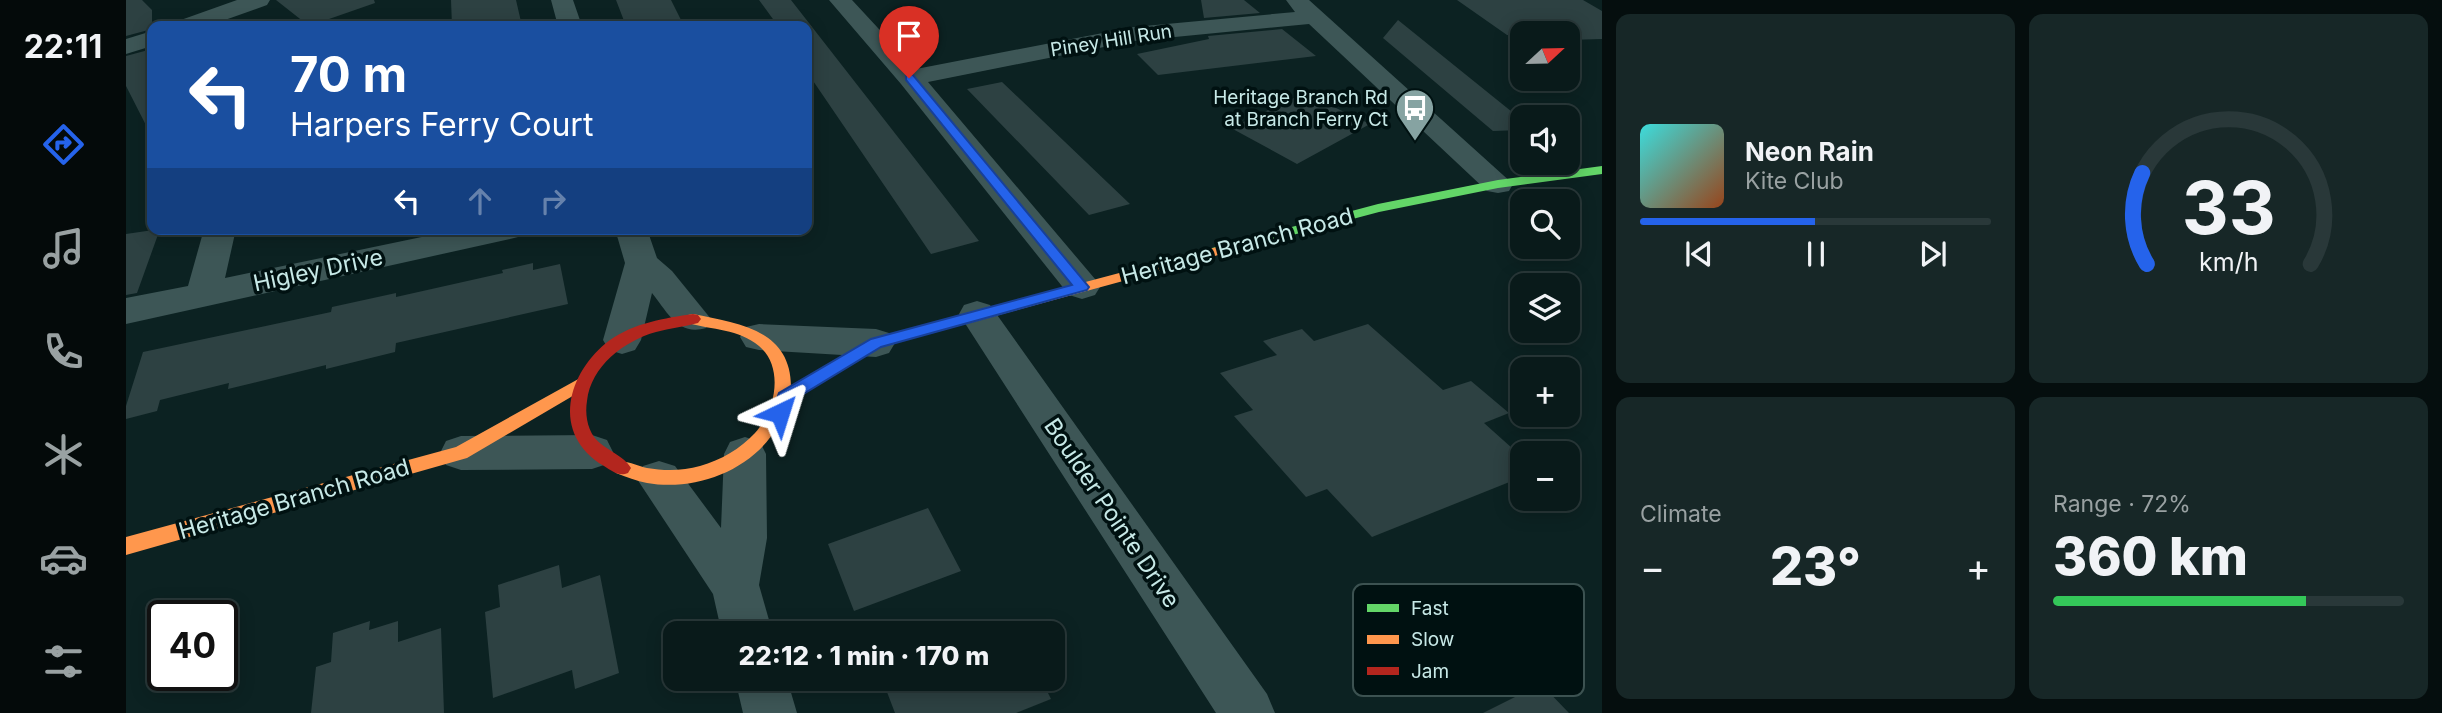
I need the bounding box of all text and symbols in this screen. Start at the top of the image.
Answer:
pin [879,6,939,78]
icon: arrive [890,17,928,55]
street label: Piney Hill Run [1049,20,1173,61]
north arrow [1510,21,1580,91]
map controls [1510,21,1580,511]
text: 22:11 [24,27,102,66]
text: 70 m [290,45,407,104]
icon: left [175,49,266,140]
place label: Heritage Branch Rd at Branch Ferry Ct [1213,86,1388,131]
bus stop icon: Heritage Branch Rd at Branch Ferry Ct [1394,87,1436,142]
text: Harpers Ferry Court [290,105,593,144]
button: sound [1510,105,1580,175]
icon: directions [39,120,88,169]
text: Neon Rain [1745,136,1874,167]
text: 33 [2182,164,2275,253]
text: Kite Club [1745,167,1844,195]
icon: left [388,182,426,220]
icon: ahead [461,182,499,220]
icon: right [534,182,572,220]
button: search [1510,189,1580,259]
street label: Heritage Branch Road [1118,202,1356,290]
icon: music [39,224,88,273]
icon: previous [1680,235,1718,273]
icon: pause [1797,235,1835,273]
icon: next [1914,235,1952,273]
street label: Higley Drive [251,243,385,297]
text: km/h [2199,247,2258,277]
button: layers [1510,273,1580,343]
icon: phone [39,327,88,376]
button: + [1510,357,1580,427]
position arrow [743,376,817,450]
street label: Boulder Pointe Drive [1038,413,1186,613]
icon: climate [39,430,88,479]
button: − [1510,441,1580,511]
street label: Heritage Branch Road [175,453,413,545]
text: Range · 72% [2053,490,2191,518]
text: Climate [1640,500,1722,528]
text: 360 km [2053,525,2248,588]
icon: car [39,534,88,583]
text: 23° [1770,535,1861,598]
text: − [1640,544,1665,590]
text: + [1966,544,1991,590]
legend [1353,584,1584,696]
text: Fast [1411,597,1449,620]
speed limit sign: 40 [147,600,238,691]
text: Slow [1411,628,1454,651]
icon: filters [39,637,88,686]
text: 22:12 · 1 min · 170 m [739,640,989,671]
text: Jam [1411,660,1449,683]

